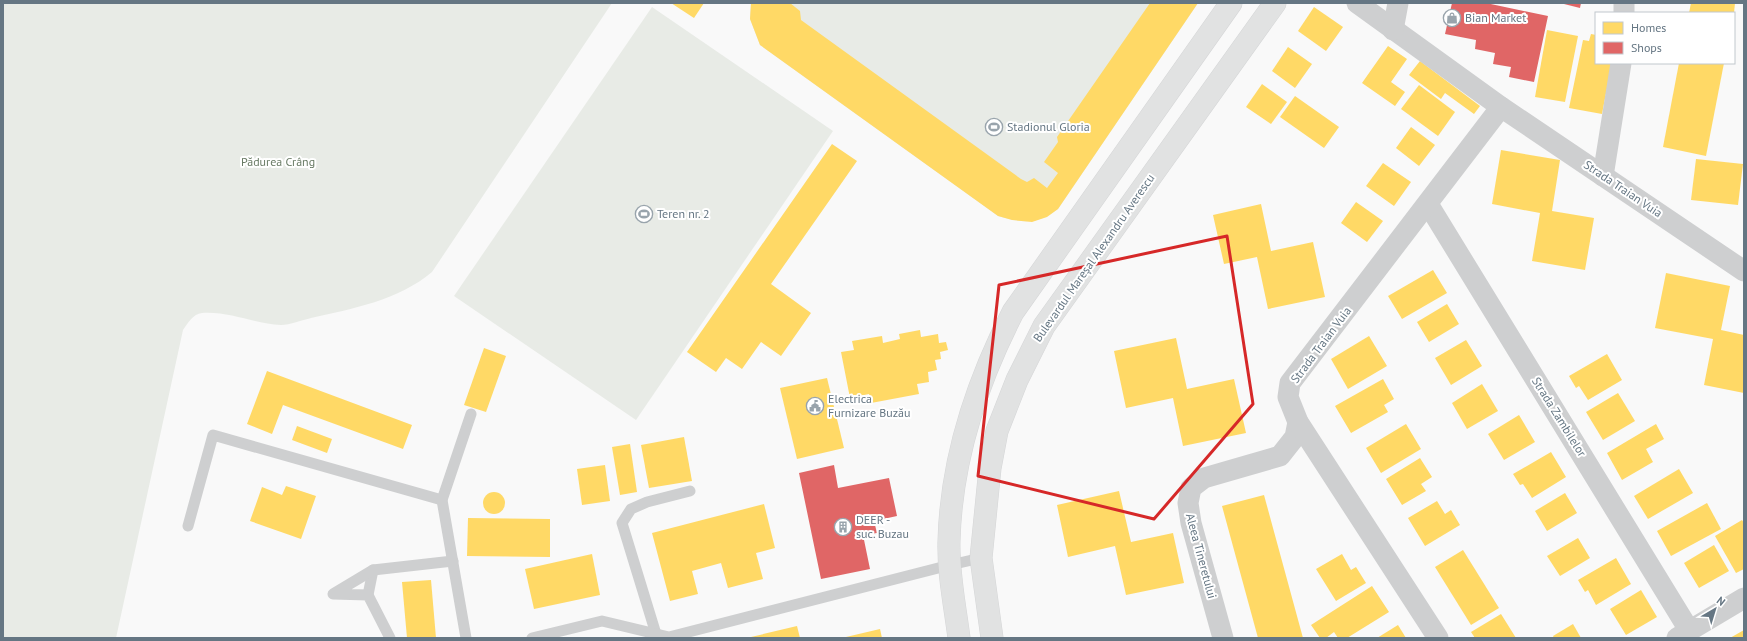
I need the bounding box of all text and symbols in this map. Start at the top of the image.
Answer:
shop icon: Bian Market [1442,8,1462,28]
place label: Bian Market [1465,10,1526,25]
legend [1595,12,1735,64]
text: Homes [1631,20,1666,35]
text: Shops [1631,40,1662,55]
sports icon: Stadionul Gloria [984,117,1004,137]
place label: Stadionul Gloria [1007,119,1090,134]
park label: Pădurea Crâng [241,154,315,169]
street label: Strada Traian Vuia [1581,157,1665,220]
street label: Bulevardul Mareșal Alexandru Averescu [1030,171,1158,345]
sports icon: Teren nr. 2 [634,204,654,224]
place label: Teren nr. 2 [657,206,709,221]
street label: Strada Traian Vuia [1287,304,1354,386]
street label: Strada Zambilelor [1529,374,1590,459]
place label: Electrica Furnizare Buzău [828,391,911,420]
public building icon: Electrica Furnizare Buzău [805,396,825,416]
place label: DEER - suc. Buzau [856,512,909,541]
street label: Aleea Tineretului [1183,512,1220,600]
building icon: DEER - suc. Buzau [833,517,853,537]
north arrow [1695,589,1735,629]
text: N [1714,593,1728,609]

